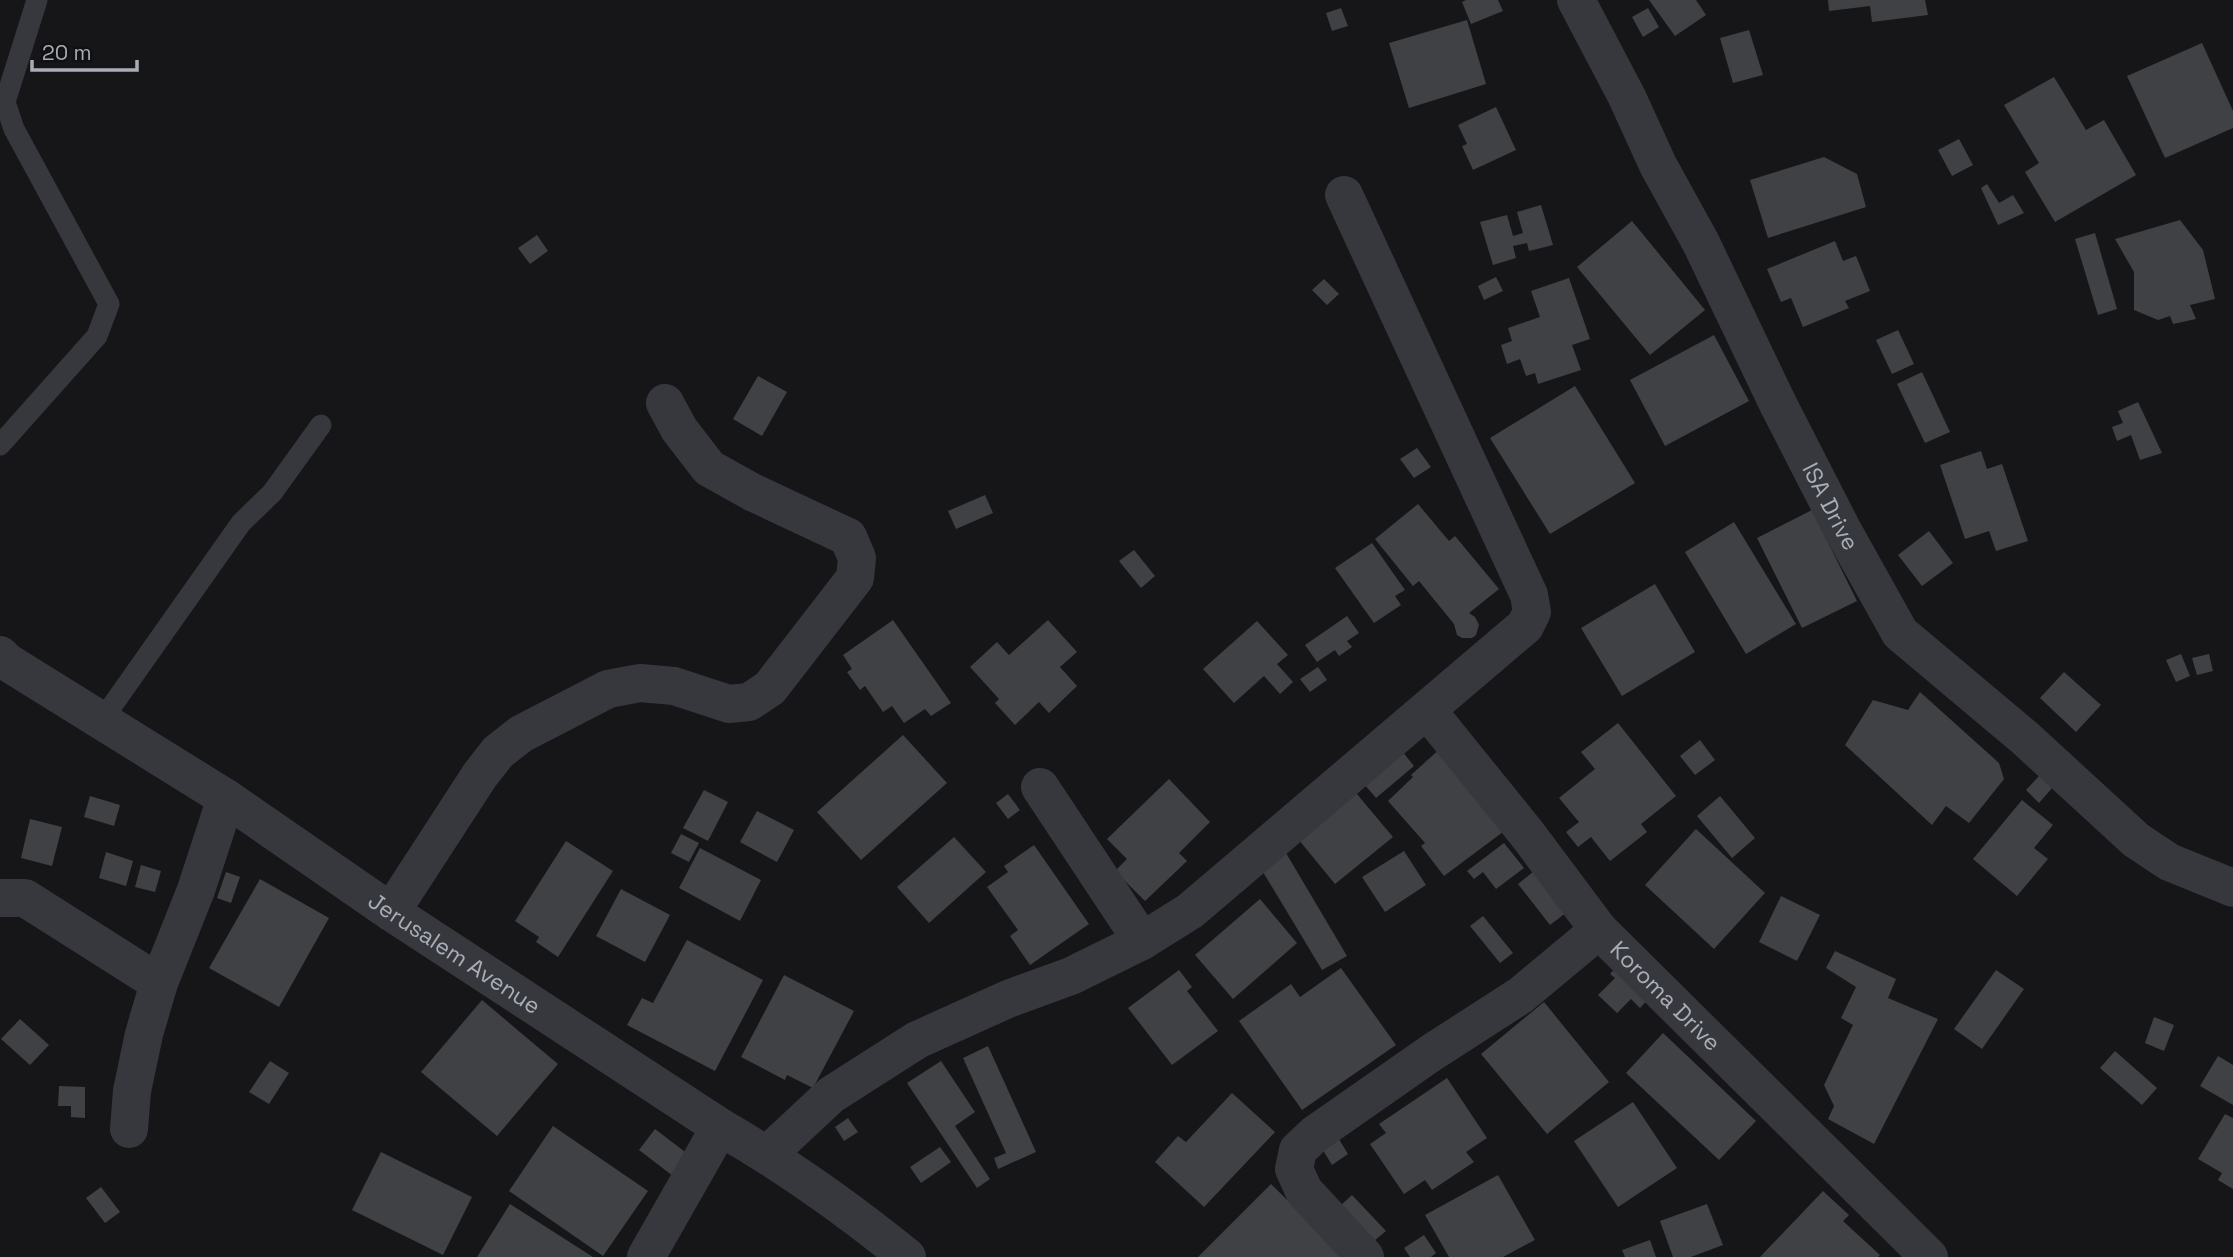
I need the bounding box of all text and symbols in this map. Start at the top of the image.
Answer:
scale bar [32,28,136,72]
text: 20 m [42,39,92,66]
street label: ISA Drive [1795,457,1866,556]
street label: Jerusalem Avenue [362,886,547,1021]
street label: Koroma Drive [1604,935,1727,1057]

